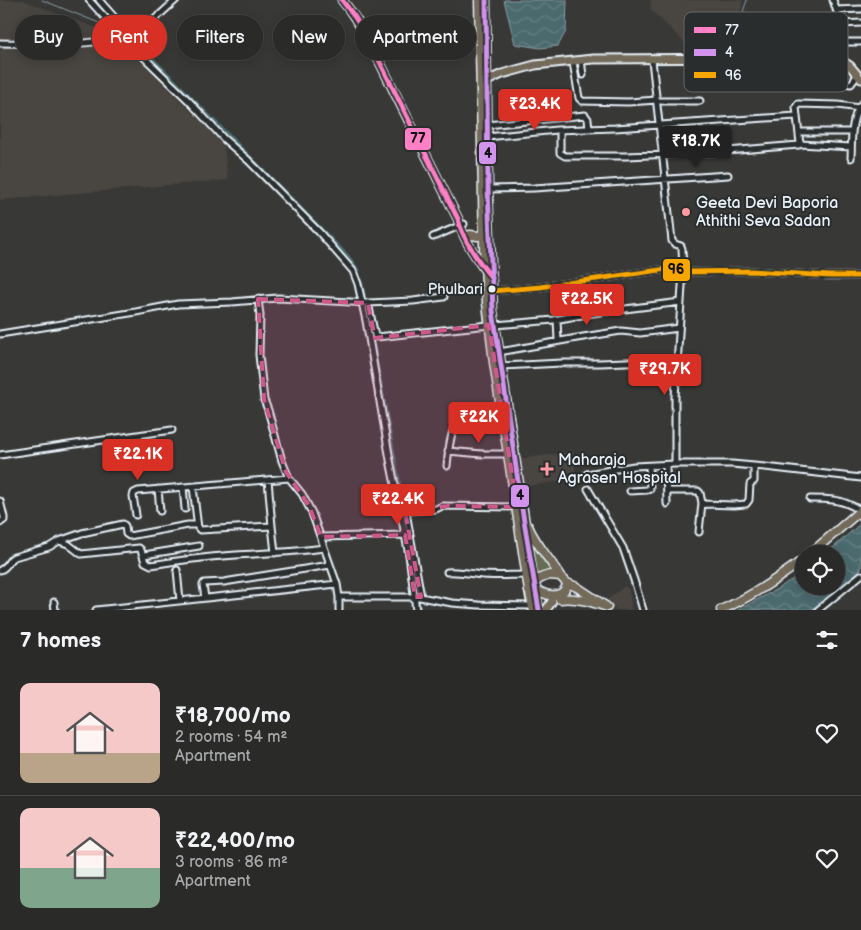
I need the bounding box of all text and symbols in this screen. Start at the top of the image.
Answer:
legend [684,12,848,92]
chip: Buy [15,15,82,60]
chip: Rent [92,15,167,60]
chip: Filters [177,15,263,60]
chip: New [273,15,345,60]
chip: Apartment [355,15,476,60]
text: 77 [725,22,739,39]
text: 4 [725,44,734,61]
text: 96 [725,67,742,84]
pin: ₹23.4K [494,88,576,131]
text: ₹23.4K [509,95,561,114]
pin: ₹18.7K [655,126,737,168]
line badge: 77 [404,127,432,151]
text: 77 [410,130,426,147]
text: ₹18.7K [672,132,720,151]
line badge: 4 [478,141,497,165]
text: 4 [484,145,493,162]
place label: Geeta Devi Baporia Athithi Seva Sadan [696,194,838,231]
marker: Geeta Devi Baporia Athithi Seva Sadan [680,206,692,218]
line badge: 96 [662,258,691,282]
text: 96 [668,261,684,278]
place label: Phulbari [428,280,483,299]
marker: Phulbari [487,284,497,294]
pin: ₹22.5K [546,284,628,326]
text: ₹22.5K [561,290,613,309]
pin: ₹29.7K [624,354,706,396]
text: ₹29.7K [639,360,691,379]
pin: ₹22K [449,402,509,444]
text: ₹22K [459,408,499,427]
pin: ₹22.1K [97,438,179,481]
text: ₹22.1K [113,445,163,464]
place label: Maharaja Agrasen Hospital [558,451,681,488]
marker: Maharaja Agrasen Hospital [540,462,554,476]
pin: ₹22.4K [357,484,439,526]
line badge: 4 [510,484,530,508]
text: 4 [516,487,525,504]
text: ₹22.4K [372,490,424,509]
map controls [795,545,845,595]
button: locate [795,545,845,595]
icon: filters [813,626,841,654]
text: 7 homes [20,628,101,653]
icon: home [60,703,120,763]
text: ₹18,700/mo [175,703,291,728]
icon: heart [813,719,841,747]
text: 2 rooms · 54 m² [175,728,287,747]
text: Apartment [175,747,251,766]
icon: home [60,828,120,888]
text: ₹22,400/mo [175,828,295,853]
icon: heart [813,844,841,872]
text: 3 rooms · 86 m² [175,853,288,872]
text: Apartment [175,872,251,891]

